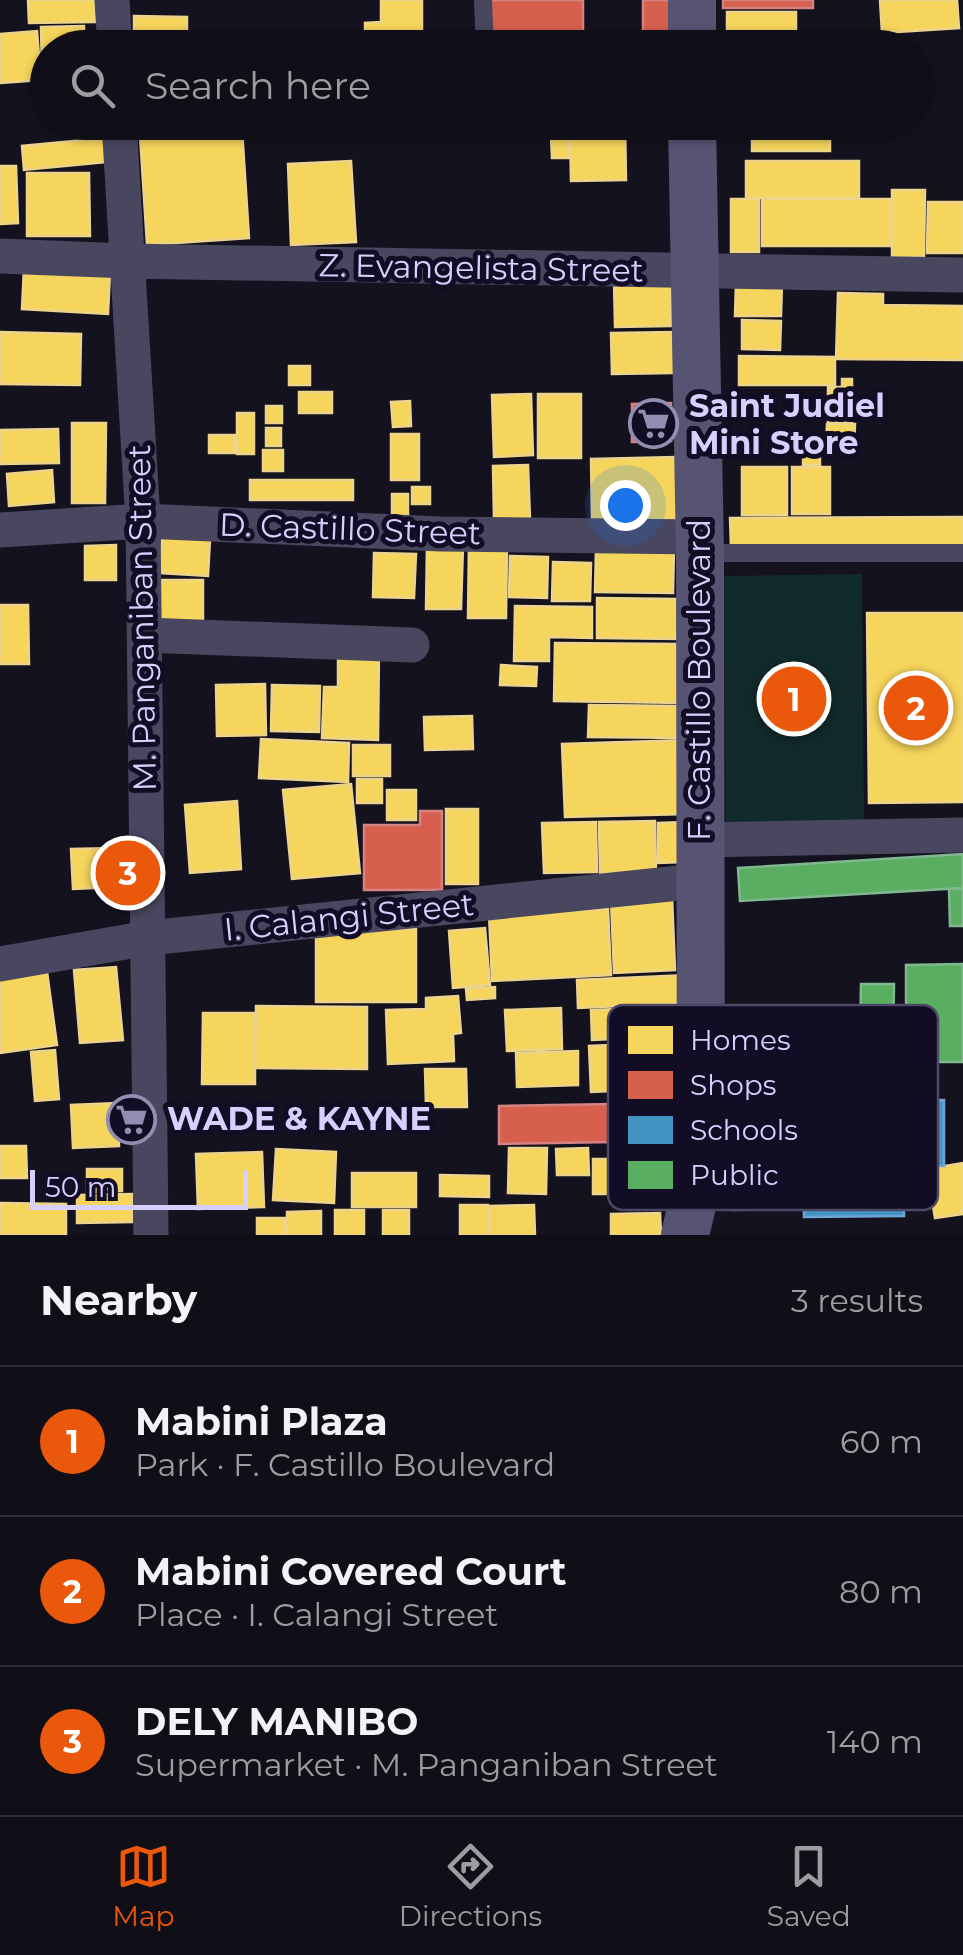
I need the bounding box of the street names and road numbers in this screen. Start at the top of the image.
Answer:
street label: Z. Evangelista Street [318,245,644,290]
street label: M. Panganiban Street [119,444,164,792]
street label: D. Castillo Street [218,504,482,553]
street label: F. Castillo Boulevard [679,519,718,841]
street label: I. Calangi Street [222,884,476,949]

